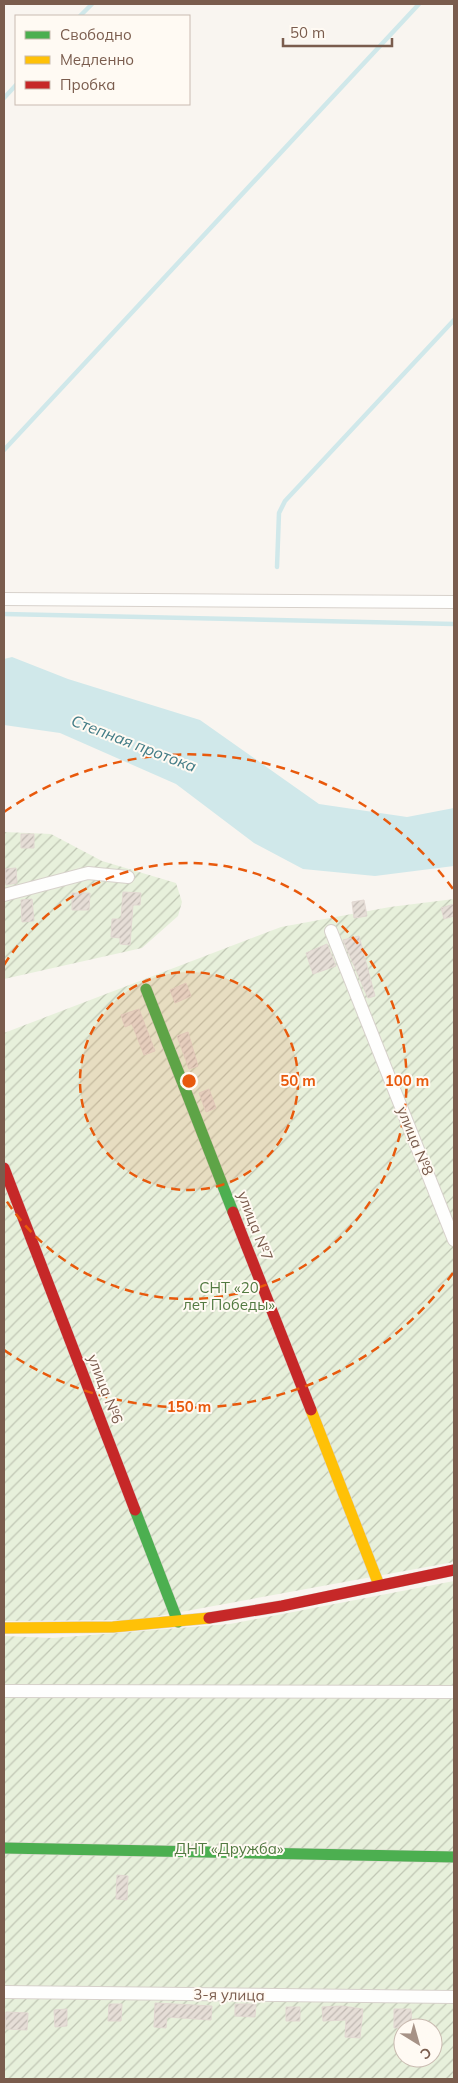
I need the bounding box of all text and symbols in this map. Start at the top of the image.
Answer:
legend [15,15,190,105]
scale bar [283,15,392,47]
text: 50 m [290,23,325,42]
text: Свободно [60,25,132,44]
text: Медленно [60,50,134,69]
text: Пробка [60,75,115,94]
water label: Степная протока [69,710,200,776]
text: 50 m [280,1071,316,1090]
text: 100 m [385,1071,429,1090]
centre of rings [180,1072,198,1090]
street label: улица №8 [393,1103,438,1178]
street label: улица №7 [234,1188,277,1263]
park label: СНТ «20 лет Победы» [183,1278,275,1314]
street label: улица №6 [84,1351,127,1426]
text: 150 m [167,1397,211,1416]
park label: ДНТ «Дружба» [174,1839,284,1858]
street label: 3-я улица [193,1984,265,2005]
north arrow [393,2018,443,2068]
text: С [417,2043,435,2063]

